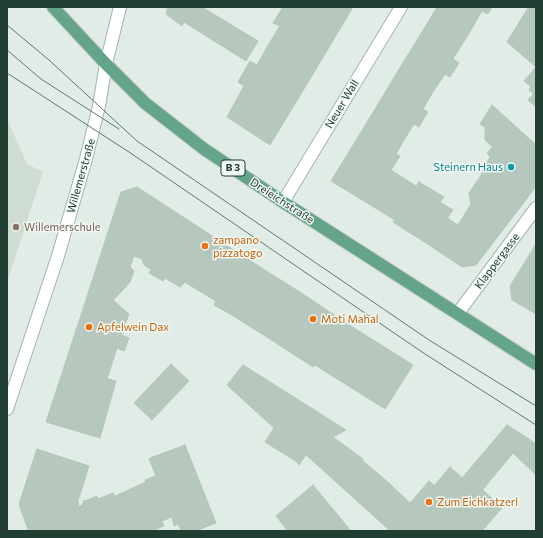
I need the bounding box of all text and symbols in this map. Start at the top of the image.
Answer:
street label: Neuer Wall [322,77,362,131]
street label: Willemerstraße [64,137,98,215]
road number: B 3 [221,160,245,176]
place label: Steinern Haus [434,160,503,174]
marker: Steinern Haus [506,162,516,172]
street label: Dreieichstraße [248,176,316,226]
place label: Willemerschule [24,220,101,234]
marker: Willemerschule [11,222,21,232]
street label: Klappergasse [472,230,522,292]
place label: zampano pizzatogo [213,233,262,259]
marker: zampano pizzatogo [200,241,210,251]
place label: Moti Mahal [321,312,378,326]
marker: Moti Mahal [308,314,318,324]
place label: Apfelwein Dax [97,320,169,334]
marker: Apfelwein Dax [84,322,94,332]
place label: Zum Eichkatzerl [437,495,518,509]
marker: Zum Eichkatzerl [424,497,434,507]

